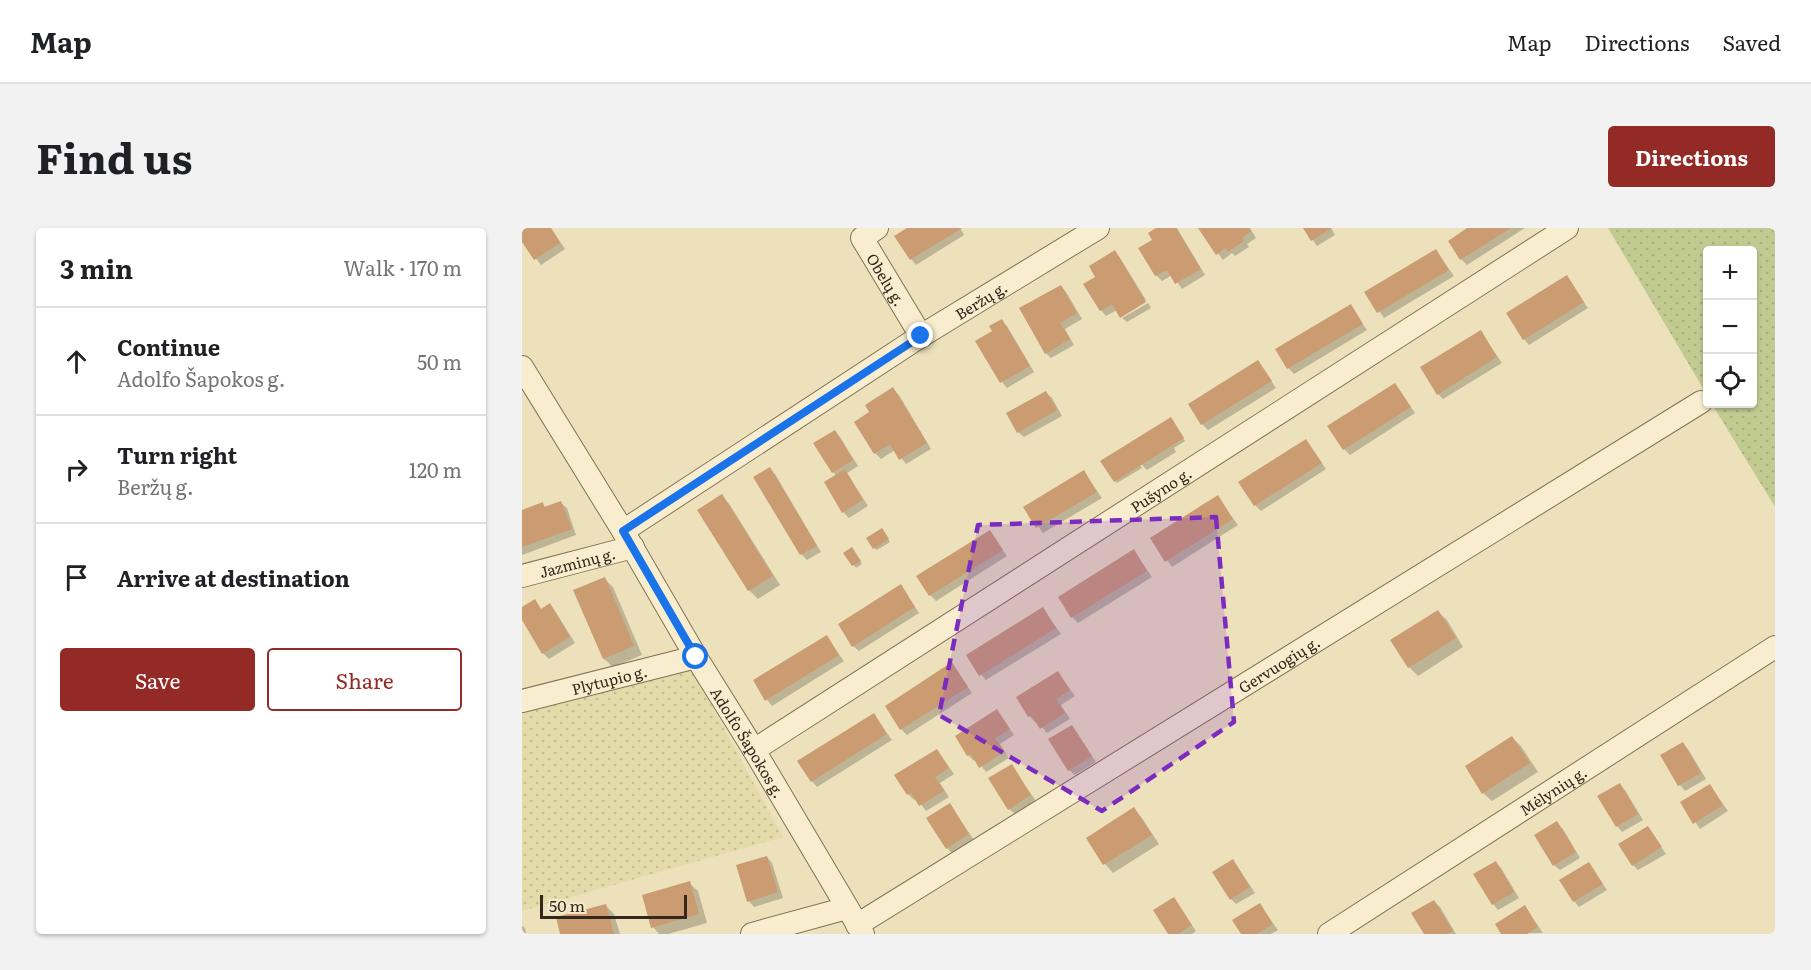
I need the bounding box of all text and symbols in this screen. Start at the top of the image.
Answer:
text: Map [30,20,92,62]
text: Map [1507,26,1552,57]
text: Directions [1585,26,1690,57]
text: Saved [1723,26,1781,57]
text: Find us [36,125,193,187]
button: Directions [1608,126,1775,187]
map controls [1703,246,1757,408]
button: + [1703,246,1757,300]
text: 3 min [60,248,133,287]
street label: Obelų g. [862,248,912,310]
text: Walk · 170 m [344,252,462,282]
street label: Beržų g. [950,275,1011,324]
button: − [1703,300,1757,354]
route end [907,322,933,348]
text: Continue [117,330,220,363]
icon: ahead [60,345,93,378]
text: 50 m [417,346,462,376]
button: locate [1703,354,1757,408]
text: Adolfo Šapokos g. [117,363,285,393]
text: Turn right [117,438,237,471]
icon: right [60,453,93,486]
text: 120 m [409,454,462,484]
street label: Pušyno g. [1125,461,1196,517]
text: Beržų g. [117,471,194,501]
street label: Jazminų g. [537,541,618,583]
icon: arrive [60,561,93,594]
text: Arrive at destination [117,561,350,594]
street label: Gervuogių g. [1233,630,1324,698]
route start [682,643,708,669]
button: Save [60,648,255,711]
button: Share [267,648,462,711]
street label: Plytupio g. [569,658,649,700]
street label: Adolfo Šapokos g. [706,682,791,802]
street label: Mėlynių g. [1514,760,1591,820]
scale bar [540,892,687,920]
text: 50 m [549,893,585,917]

